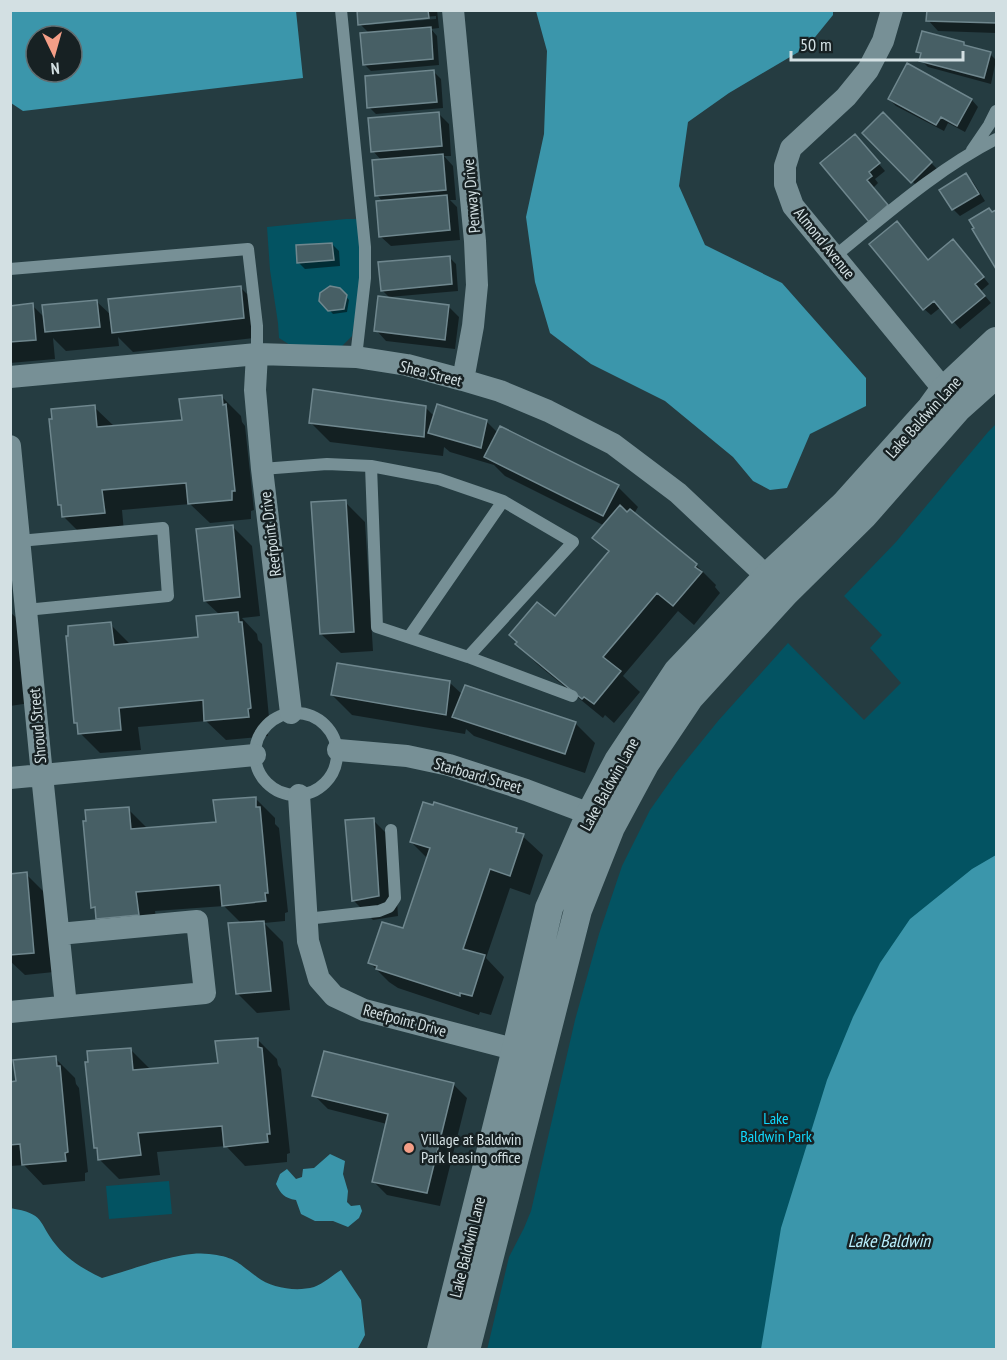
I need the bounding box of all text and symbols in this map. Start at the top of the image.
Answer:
north arrow [24,24,84,84]
scale bar [791,24,964,62]
text: 50 m [800,33,832,56]
text: N [50,59,60,79]
street label: Penway Drive [458,158,484,234]
street label: Almond Avenue [790,203,860,283]
street label: Shea Street [398,356,465,391]
street label: Lake Baldwin Lane [881,372,965,462]
street label: Reefpoint Drive [255,490,285,578]
street label: Shroud Street [24,687,50,765]
street label: Lake Baldwin Lane [575,734,643,834]
street label: Starboard Street [432,753,525,797]
street label: Reefpoint Drive [361,999,449,1041]
park label: Lake Baldwin Park [740,1108,813,1146]
place label: Village at Baldwin Park leasing office [420,1129,521,1167]
marker: Village at Baldwin Park leasing office [402,1141,416,1155]
street label: Lake Baldwin Lane [445,1194,489,1300]
water label: Lake Baldwin [848,1229,931,1252]

